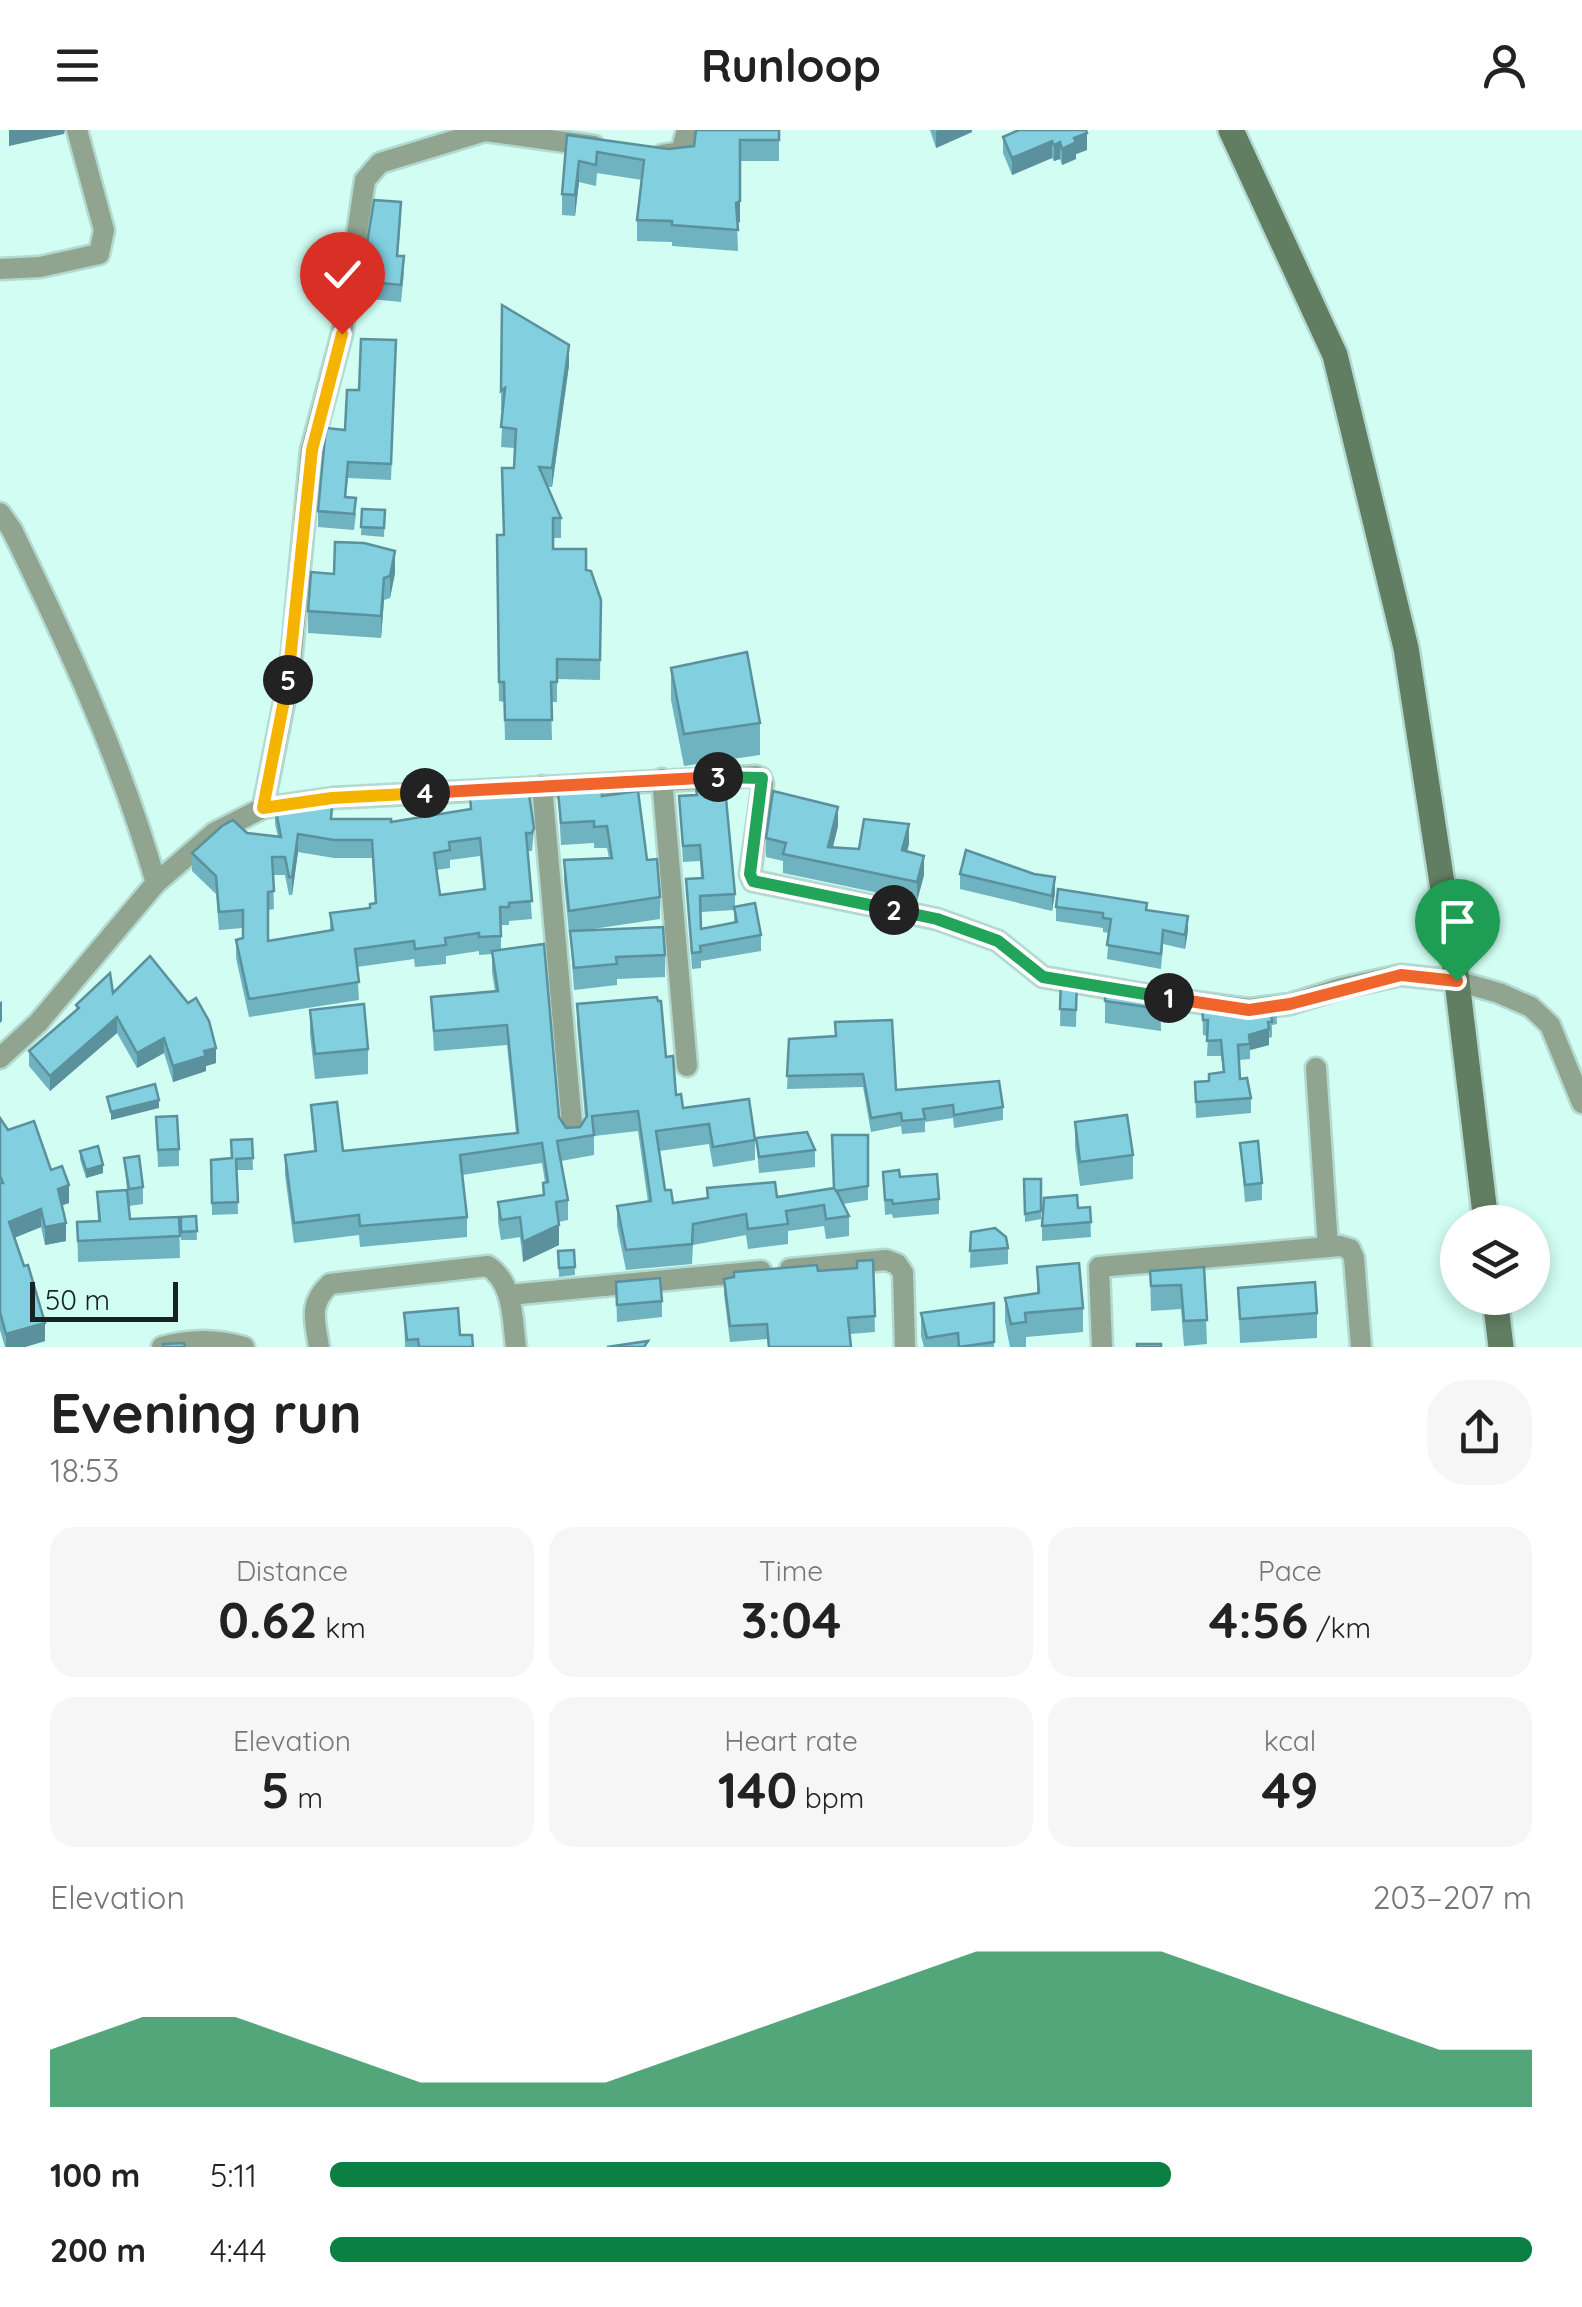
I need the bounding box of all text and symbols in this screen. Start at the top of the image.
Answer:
text: Runloop [701,37,881,93]
icon: menu [50,38,105,93]
icon: person [1477,38,1532,93]
pin [300,232,385,335]
icon: check [315,247,370,302]
pin: 5 [263,655,313,705]
text: 5 [280,662,296,697]
pin: 3 [693,752,743,802]
text: 3 [710,759,726,794]
pin: 4 [400,768,450,818]
text: 4 [417,775,433,810]
pin [1415,879,1500,982]
pin: 2 [869,885,919,935]
text: 2 [886,892,902,927]
icon: arrive [1430,894,1485,949]
pin: 1 [1144,973,1194,1023]
text: 1 [1164,980,1174,1015]
map controls [1440,1205,1550,1315]
button: layers [1440,1205,1550,1315]
scale bar [30,1277,178,1322]
text: 50 m [45,1282,110,1317]
text: Evening run [50,1378,362,1447]
button: share [1427,1380,1532,1485]
text: 18:53 [50,1450,119,1490]
text: Distance [236,1553,348,1588]
text: Time [759,1553,823,1588]
text: Pace [1258,1553,1322,1588]
text: 0.62 [218,1588,318,1651]
text: 3:04 [741,1588,841,1651]
text: 4:56 [1209,1588,1308,1651]
text: km [318,1610,366,1645]
text: /km [1308,1610,1371,1645]
text: Elevation [233,1723,351,1758]
text: Heart rate [724,1723,858,1758]
text: kcal [1264,1723,1316,1758]
text: 5 [261,1758,290,1821]
text: 140 [718,1758,797,1821]
text: 49 [1262,1758,1318,1821]
text: m [290,1780,323,1815]
text: bpm [797,1780,864,1815]
text: Elevation [50,1877,185,1917]
text: 203–207 m [1373,1877,1532,1917]
text: 100 m [50,2155,140,2195]
text: 5:11 [210,2155,257,2195]
text: 200 m [50,2230,146,2270]
text: 4:44 [210,2230,267,2270]

